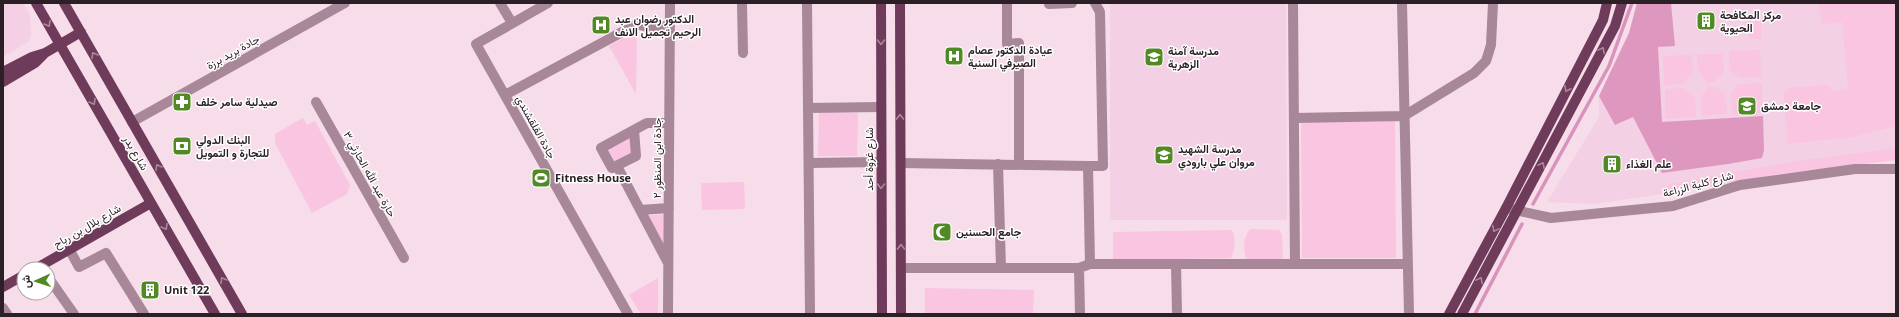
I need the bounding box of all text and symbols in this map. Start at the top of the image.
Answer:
place label: مركز المكافحة الحيوية [1720,7,1781,35]
building icon: مركز المكافحة الحيوية [1695,10,1717,32]
place label: الدكتور رضوان عبد الرحيم تجميل الانف [615,11,701,40]
hospital icon: الدكتور رضوان عبد الرحيم تجميل الانف [590,14,612,36]
one-way arrow [44,20,51,27]
street label: جادة بريد برزة [204,31,262,72]
one-way arrow [877,39,885,45]
place label: عيادة الدكتور عصام الصيرفي السنية [968,42,1053,72]
place label: مدرسة آمنة الزهرية [1168,43,1219,71]
hospital icon: عيادة الدكتور عصام الصيرفي السنية [943,45,965,67]
school or university icon: مدرسة آمنة الزهرية [1143,46,1165,68]
one-way arrow [1597,47,1605,54]
one-way arrow [91,52,98,59]
one-way arrow [1564,85,1572,92]
pharmacy icon: صيدلية سامر خلف [171,91,193,113]
street label: جادة القلقشندي [510,92,560,163]
place label: صيدلية سامر خلف [196,94,278,109]
school or university icon: جامعة دمشق [1736,95,1758,117]
one-way arrow [89,98,96,105]
place label: جامعة دمشق [1761,98,1821,113]
one-way arrow [896,114,904,120]
street label: جادة ابن المنظور ٢ [649,118,664,198]
street label: شارع غزوة أحد [861,127,877,191]
street label: حارة عبد الله الحارثي ٣ [338,128,400,221]
street label: شارع بدر [119,132,153,174]
place label: البنك الدولي للتجارة و التمويل [196,132,269,160]
bank icon: البنك الدولي للتجارة و التمويل [171,135,193,157]
place label: مدرسة الشهيد مروان علي بارودي [1178,141,1255,171]
school or university icon: مدرسة الشهيد مروان علي بارودي [1153,144,1175,166]
building icon: علم الغذاء [1601,153,1623,175]
place label: علم الغذاء [1626,156,1671,172]
one-way arrow [1537,162,1545,169]
one-way arrow [156,164,163,171]
sports icon: Fitness House [530,167,552,189]
street label: شارع كلية الزراعة [1661,167,1735,201]
place label: Fitness House [555,170,632,185]
one-way arrow [877,183,885,189]
street label: شارع بلال بن رباح [50,200,124,252]
mosque icon: جامع الحسنين [931,221,953,243]
one-way arrow [161,223,168,230]
place label: جامع الحسنين [956,224,1022,240]
one-way arrow [1492,225,1499,232]
one-way arrow [897,244,905,250]
north arrow [16,261,56,301]
text: ش [18,275,33,289]
one-way arrow [1476,276,1483,284]
one-way arrow [221,277,228,284]
building icon: Unit 122 [139,279,161,301]
place label: Unit 122 [164,282,209,297]

